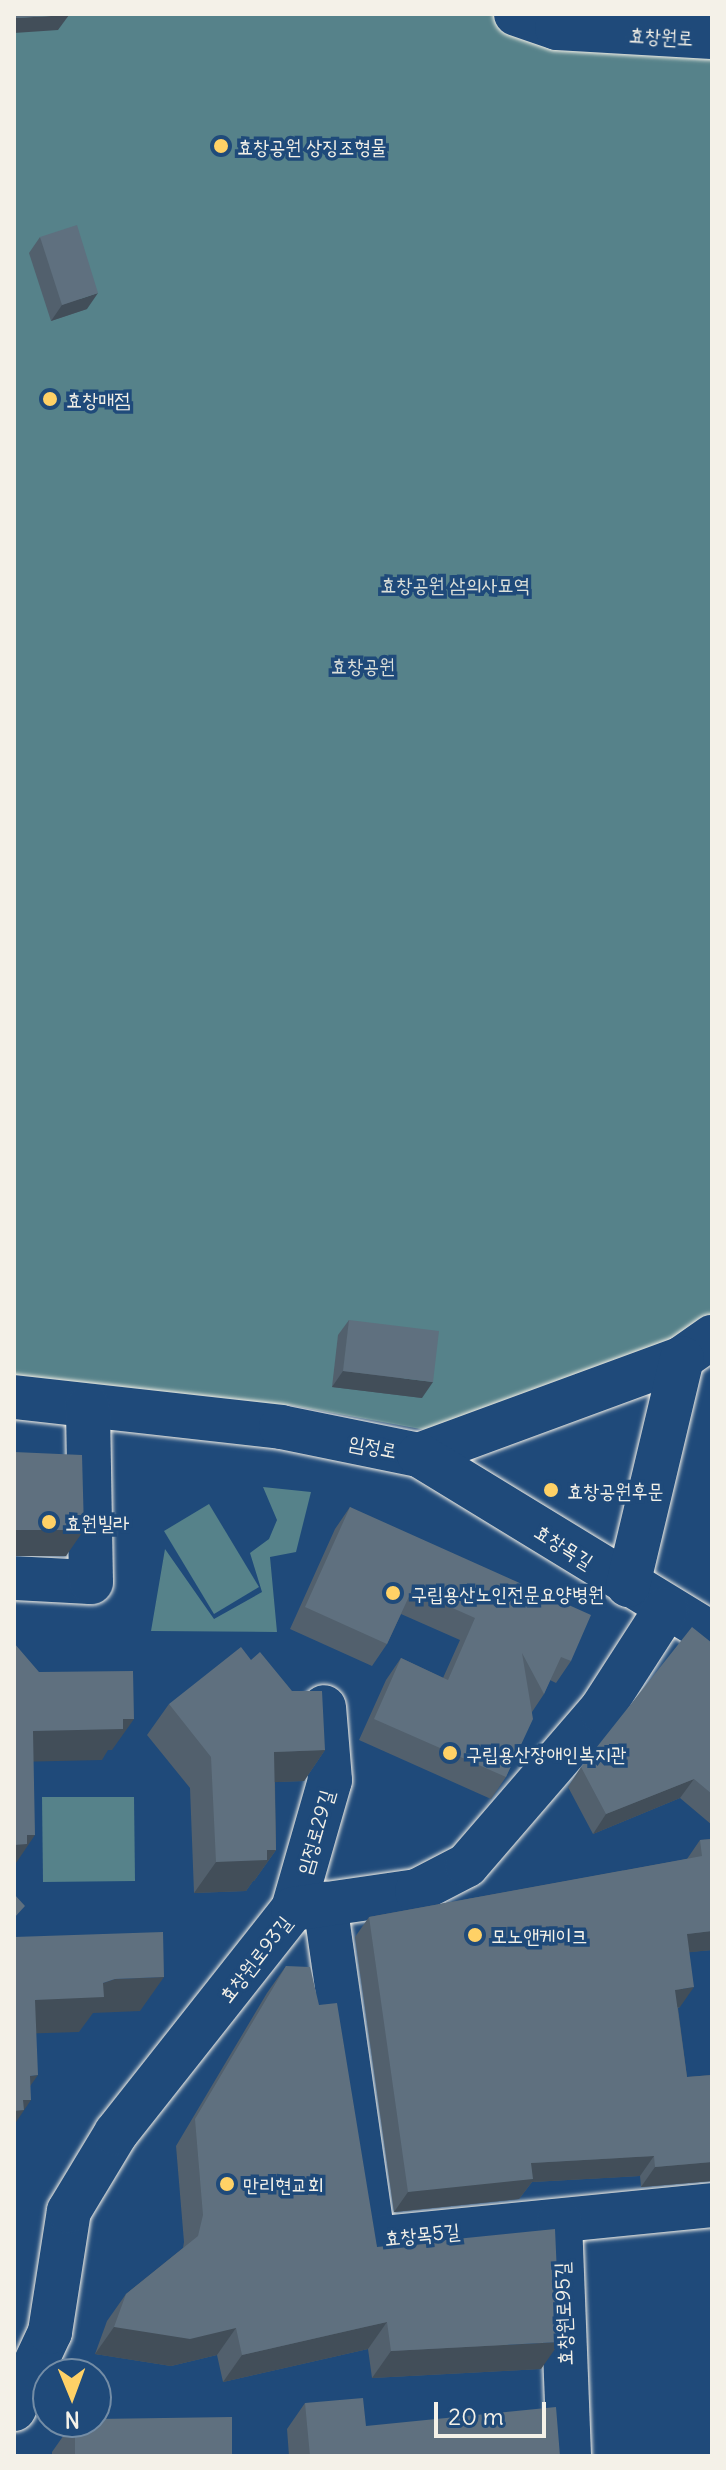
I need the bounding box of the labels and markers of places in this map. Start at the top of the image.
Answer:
place label: 효창공원 상징조형물 [237,134,387,158]
marker: 효창공원 상징조형물 [212,137,230,155]
place label: 효창매점 [66,387,130,411]
marker: 효창매점 [41,390,59,408]
place label: 효창공원후문 [567,1478,664,1502]
marker: 효창공원후문 [542,1481,560,1499]
place label: 효원빌라 [65,1510,129,1534]
marker: 효원빌라 [40,1513,58,1531]
place label: 구립용산노인전문요양병원 [411,1581,604,1605]
marker: 구립용산노인전문요양병원 [382,1582,404,1604]
place label: 구립용산장애인복지관 [466,1741,627,1765]
marker: 구립용산장애인복지관 [441,1744,459,1762]
place label: 모노앤케이크 [491,1923,588,1947]
marker: 모노앤케이크 [466,1926,484,1944]
place label: 만리현교회 [243,2172,323,2196]
marker: 만리현교회 [218,2175,236,2193]

